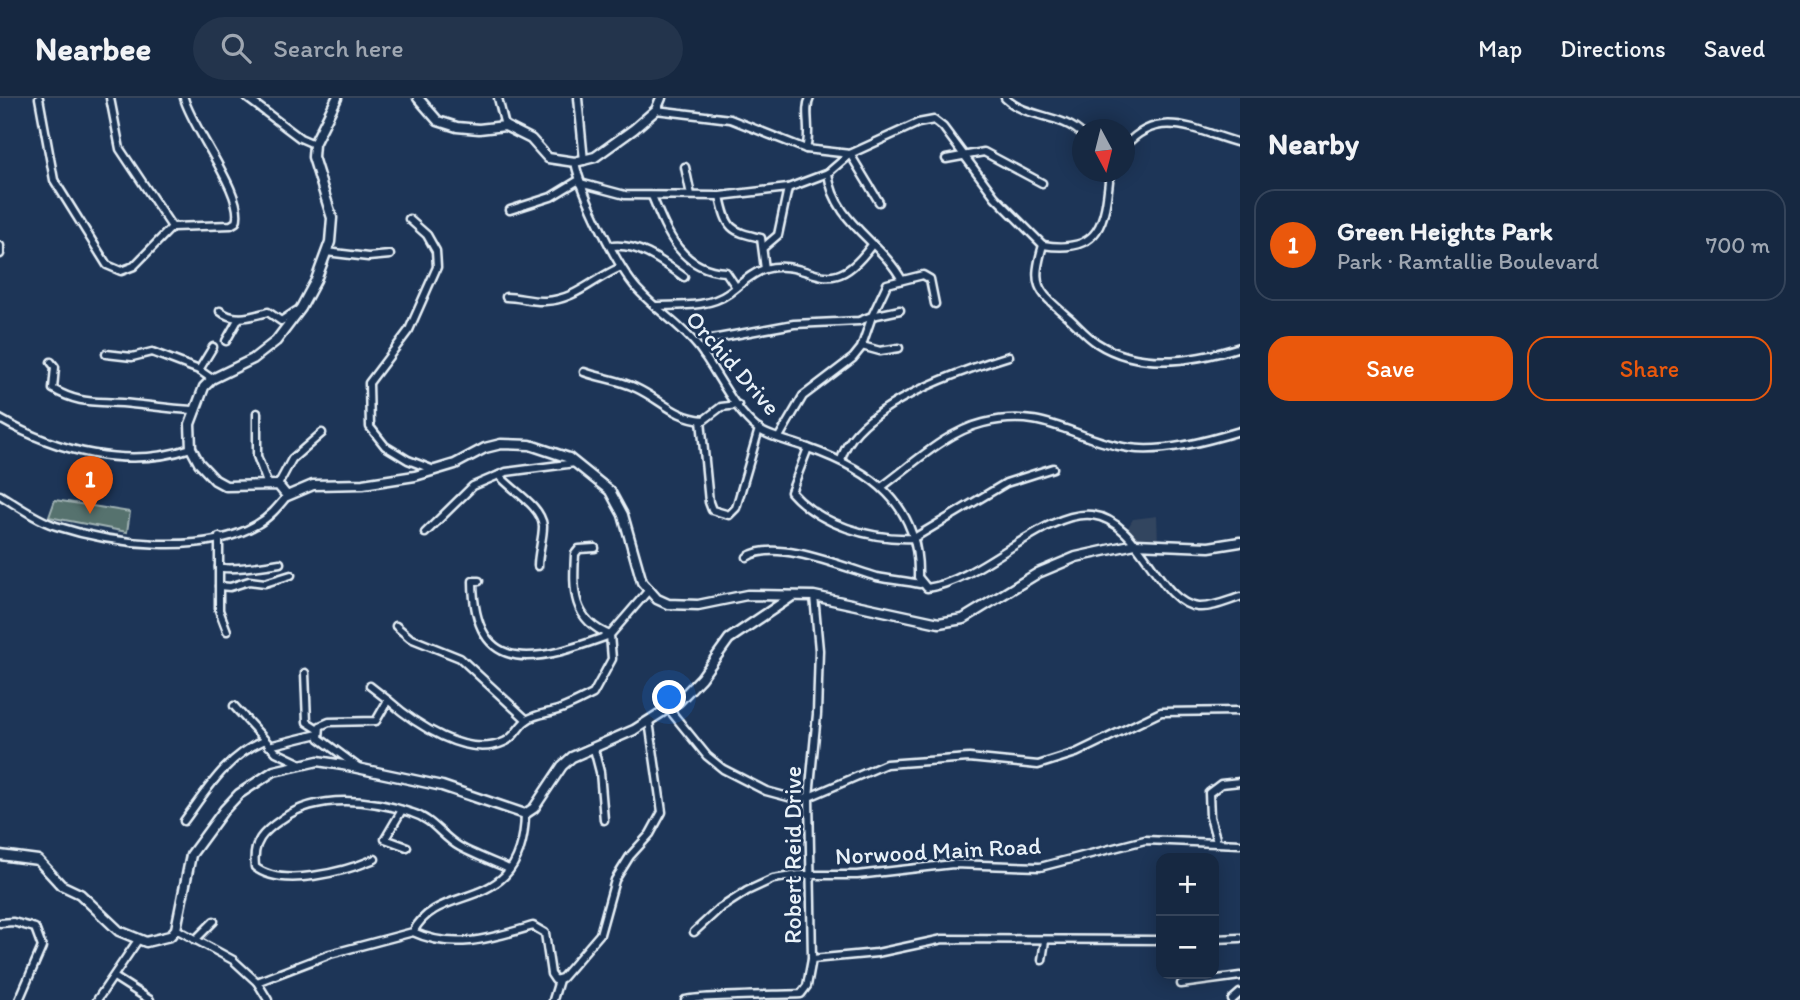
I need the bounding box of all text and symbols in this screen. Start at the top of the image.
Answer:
search box [193,17,683,80]
text: Nearbee [35,29,151,68]
icon: search [217,29,255,67]
text: Search here [273,32,404,64]
text: Map [1478,34,1522,63]
text: Directions [1560,34,1666,63]
text: Saved [1704,34,1765,63]
north arrow [1072,119,1135,182]
text: Nearby [1268,125,1359,162]
text: Green Heights Park [1337,215,1553,247]
text: 1 [1288,231,1298,259]
text: 700 m [1706,231,1770,259]
text: Park · Ramtallie Boulevard [1337,247,1599,275]
street label: Orchid Drive [680,304,787,421]
button: Save [1268,336,1513,401]
button: Share [1527,336,1772,401]
pin: 1 [67,456,113,514]
your location [652,680,686,714]
street label: Robert Reid Drive [778,766,807,944]
street label: Norwood Main Road [834,831,1042,870]
map controls [1156,853,1219,979]
button: + [1156,853,1219,916]
button: − [1156,916,1219,979]

